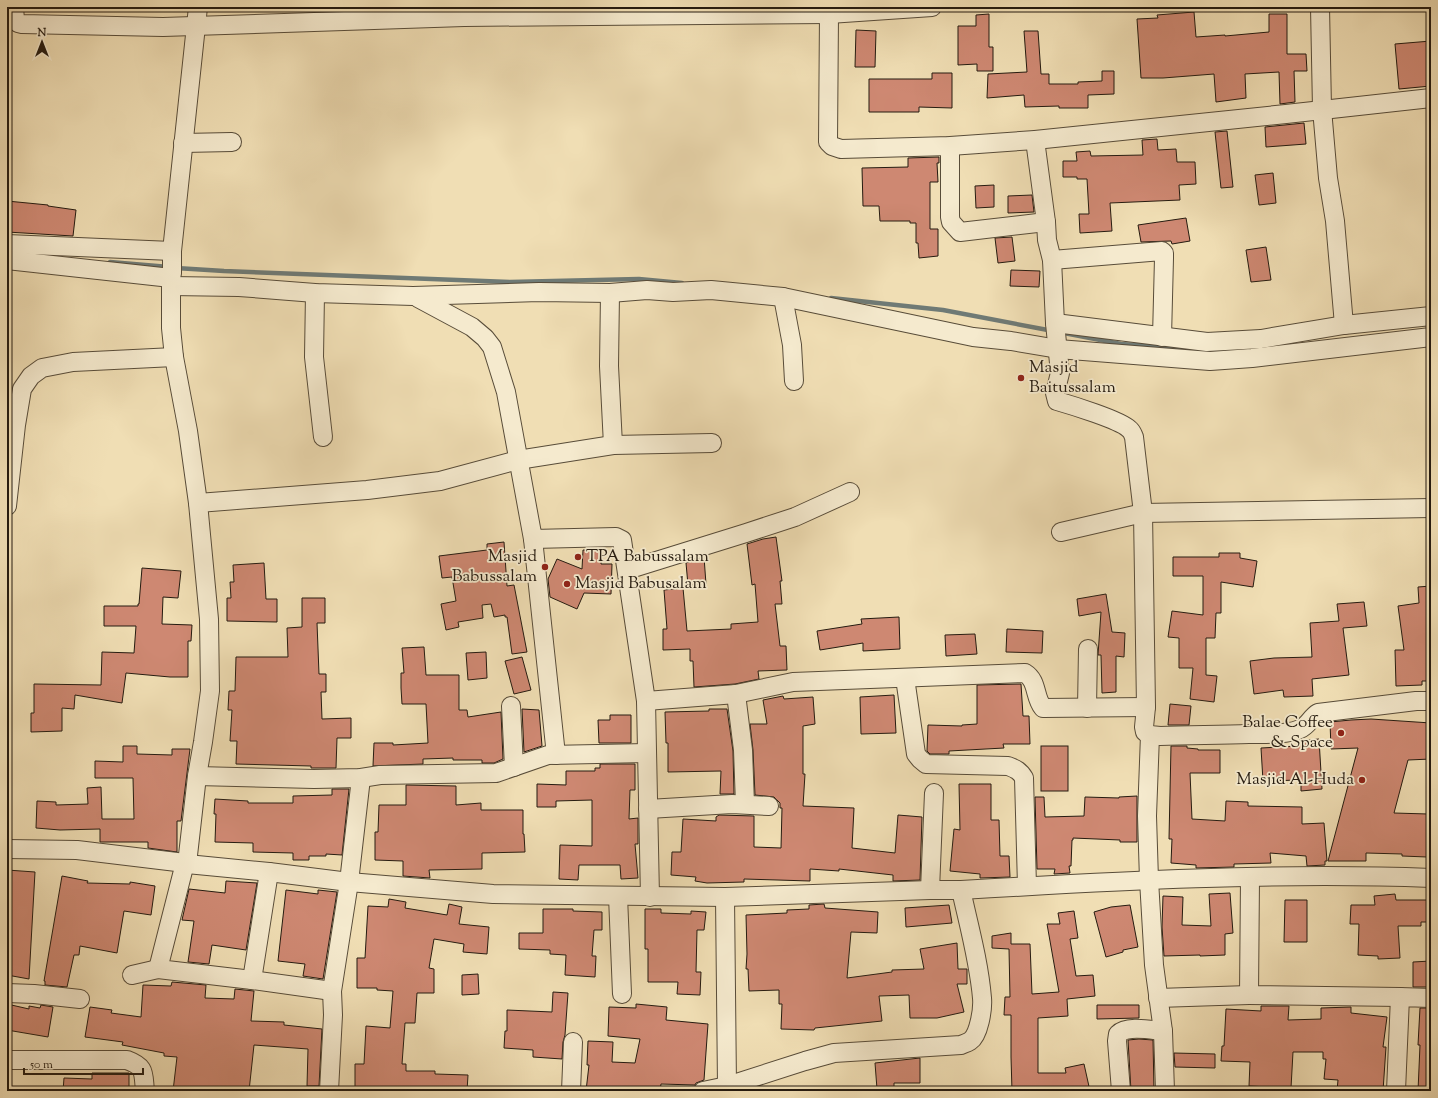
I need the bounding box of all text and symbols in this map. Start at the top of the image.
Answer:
north arrow [22,22,62,62]
text: N [37,25,47,41]
place label: Masjid Baitussalam [1029,356,1116,400]
marker: Masjid Baitussalam [1016,373,1026,383]
place label: Masjid Babussalam [452,545,537,589]
place label: TPA Babussalam [586,545,709,569]
marker: TPA Babussalam [573,552,583,562]
marker: Masjid Babussalam [540,562,550,572]
place label: Masjid Babusalam [575,572,707,596]
marker: Masjid Babusalam [562,579,572,589]
place label: Balae Coffee & Space [1242,711,1333,755]
marker: Balae Coffee & Space [1336,728,1346,738]
place label: Masjid Al-Huda [1236,768,1354,792]
marker: Masjid Al-Huda [1357,775,1367,785]
scale bar [24,1050,143,1076]
text: 50 m [29,1056,53,1074]

